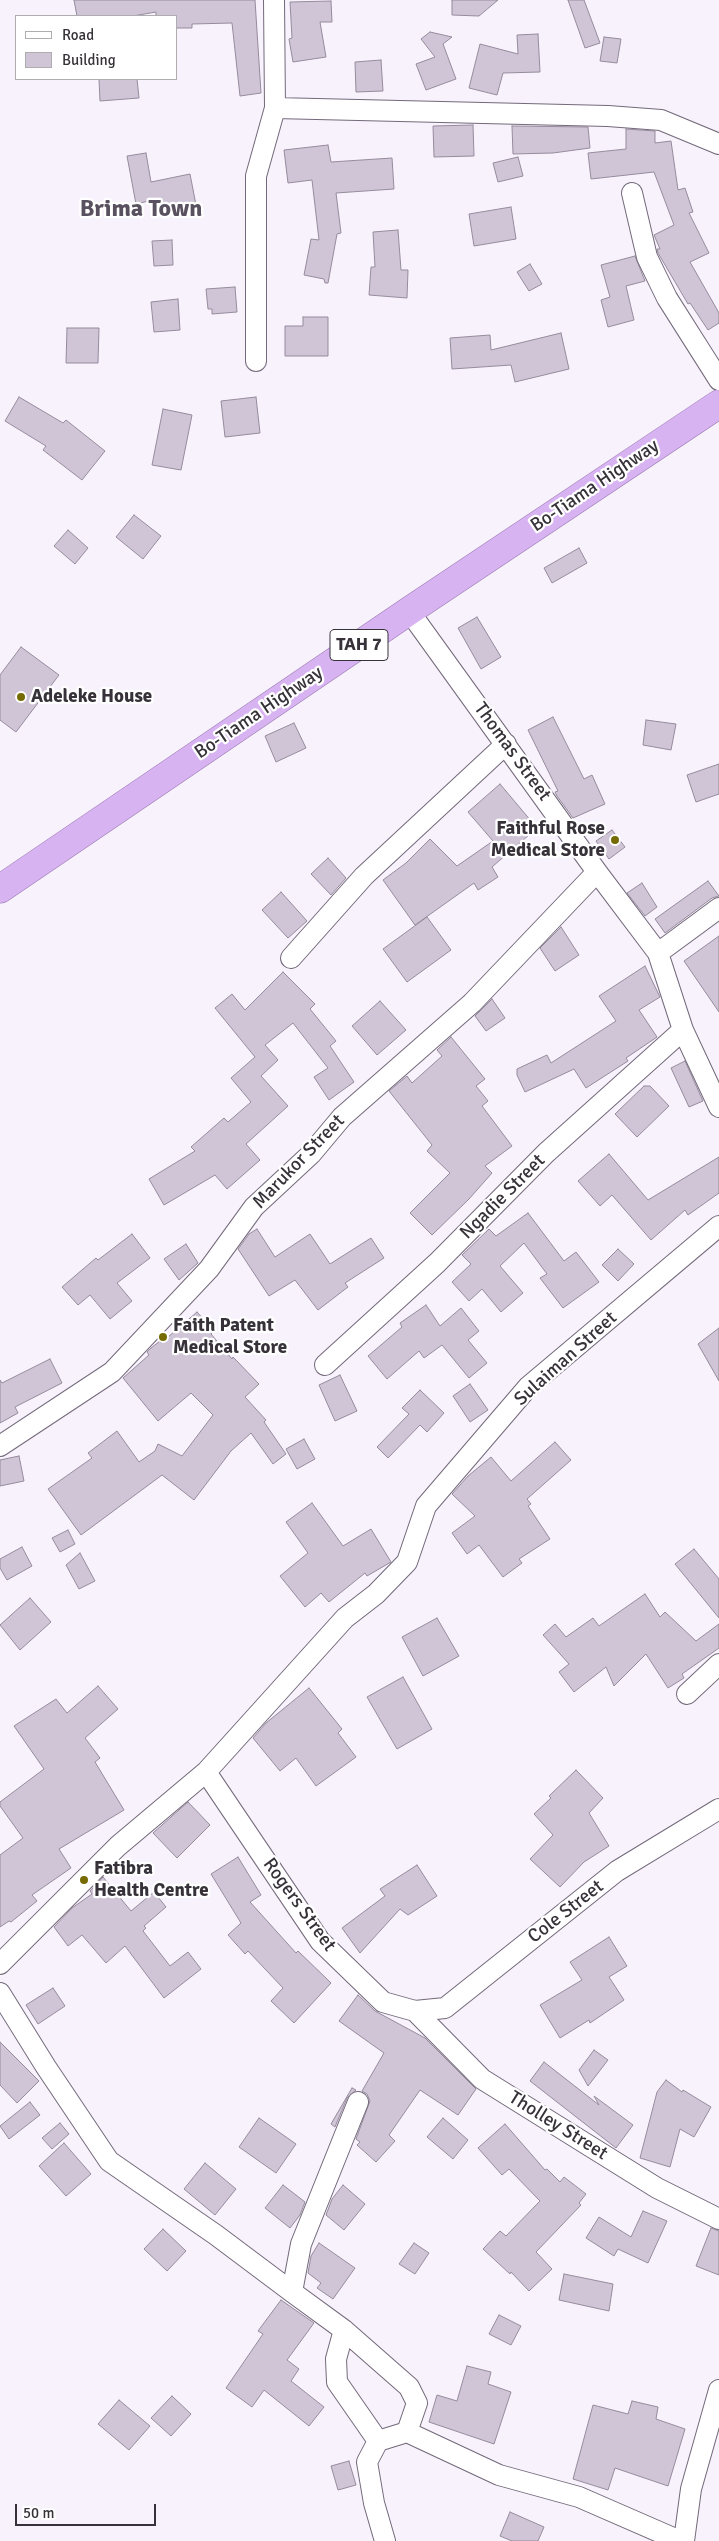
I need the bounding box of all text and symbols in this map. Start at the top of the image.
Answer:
legend [15,15,178,80]
text: Road [62,26,94,44]
text: Building [62,51,116,69]
district label: Brima Town [80,196,202,224]
street label: Bo-Tiama Highway [526,435,664,537]
road number: TAH 7 [330,630,388,660]
street label: Bo-Tiama Highway [190,662,328,764]
place label: Adeleke House [31,686,152,708]
marker: Adeleke House [15,691,27,703]
street label: Thomas Street [469,698,555,806]
place label: Faithful Rose Medical Store [491,818,605,862]
marker: Faithful Rose Medical Store [609,834,621,846]
street label: Marukor Street [248,1110,350,1214]
street label: Ngadie Street [456,1150,550,1244]
street label: Sulaiman Street [510,1307,622,1411]
place label: Faith Patent Medical Store [173,1315,287,1359]
marker: Faith Patent Medical Store [157,1331,169,1343]
street label: Rogers Street [258,1854,340,1956]
place label: Fatibra Health Centre [94,1858,209,1902]
marker: Fatibra Health Centre [78,1874,90,1886]
street label: Cole Street [524,1875,608,1949]
street label: Tholley Street [504,2087,612,2165]
scale bar [18,2494,159,2526]
text: 50 m [23,2504,54,2522]

